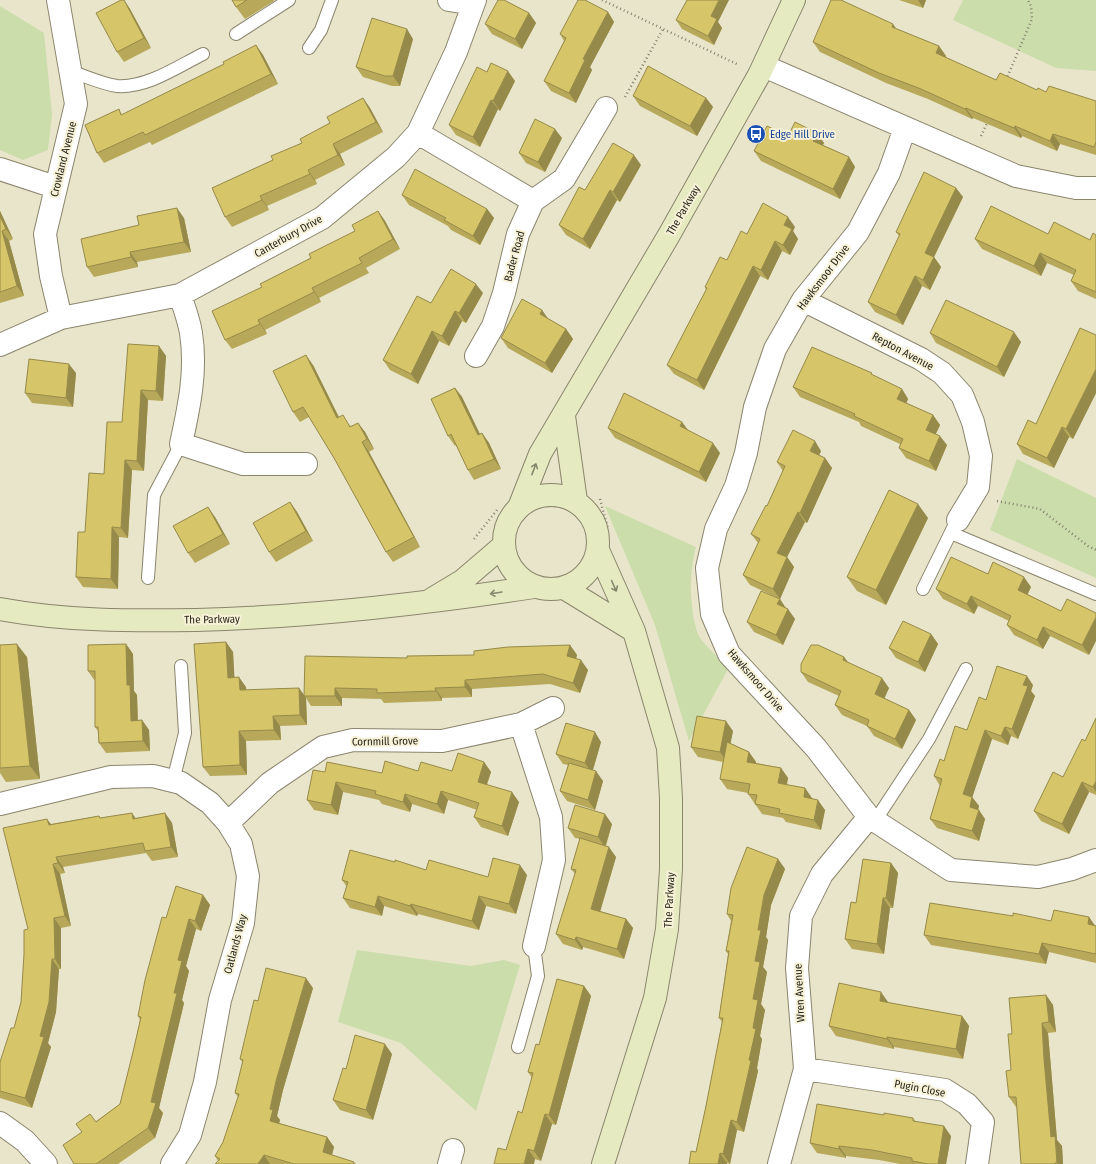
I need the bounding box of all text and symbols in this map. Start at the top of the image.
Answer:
street label: Crowland Avenue [48,120,79,198]
bus stop icon: Edge Hill Drive [745,123,767,145]
place label: Edge Hill Drive [770,128,835,141]
street label: The Parkway [664,183,703,238]
street label: Canterbury Drive [252,212,324,260]
street label: Bader Road [501,229,527,283]
street label: Hawksmoor Drive [795,242,852,313]
street label: Repton Avenue [870,330,936,373]
one-way arrow [531,463,539,475]
one-way arrow [611,580,618,592]
one-way arrow [490,589,503,597]
street label: The Parkway [184,613,240,626]
street label: Hawksmoor Drive [725,646,786,714]
street label: Cornmill Grove [352,734,418,749]
street label: The Parkway [662,872,677,928]
street label: Oatlands Way [221,913,250,975]
street label: Wren Avenue [791,963,808,1023]
street label: Pugin Close [893,1077,947,1100]

